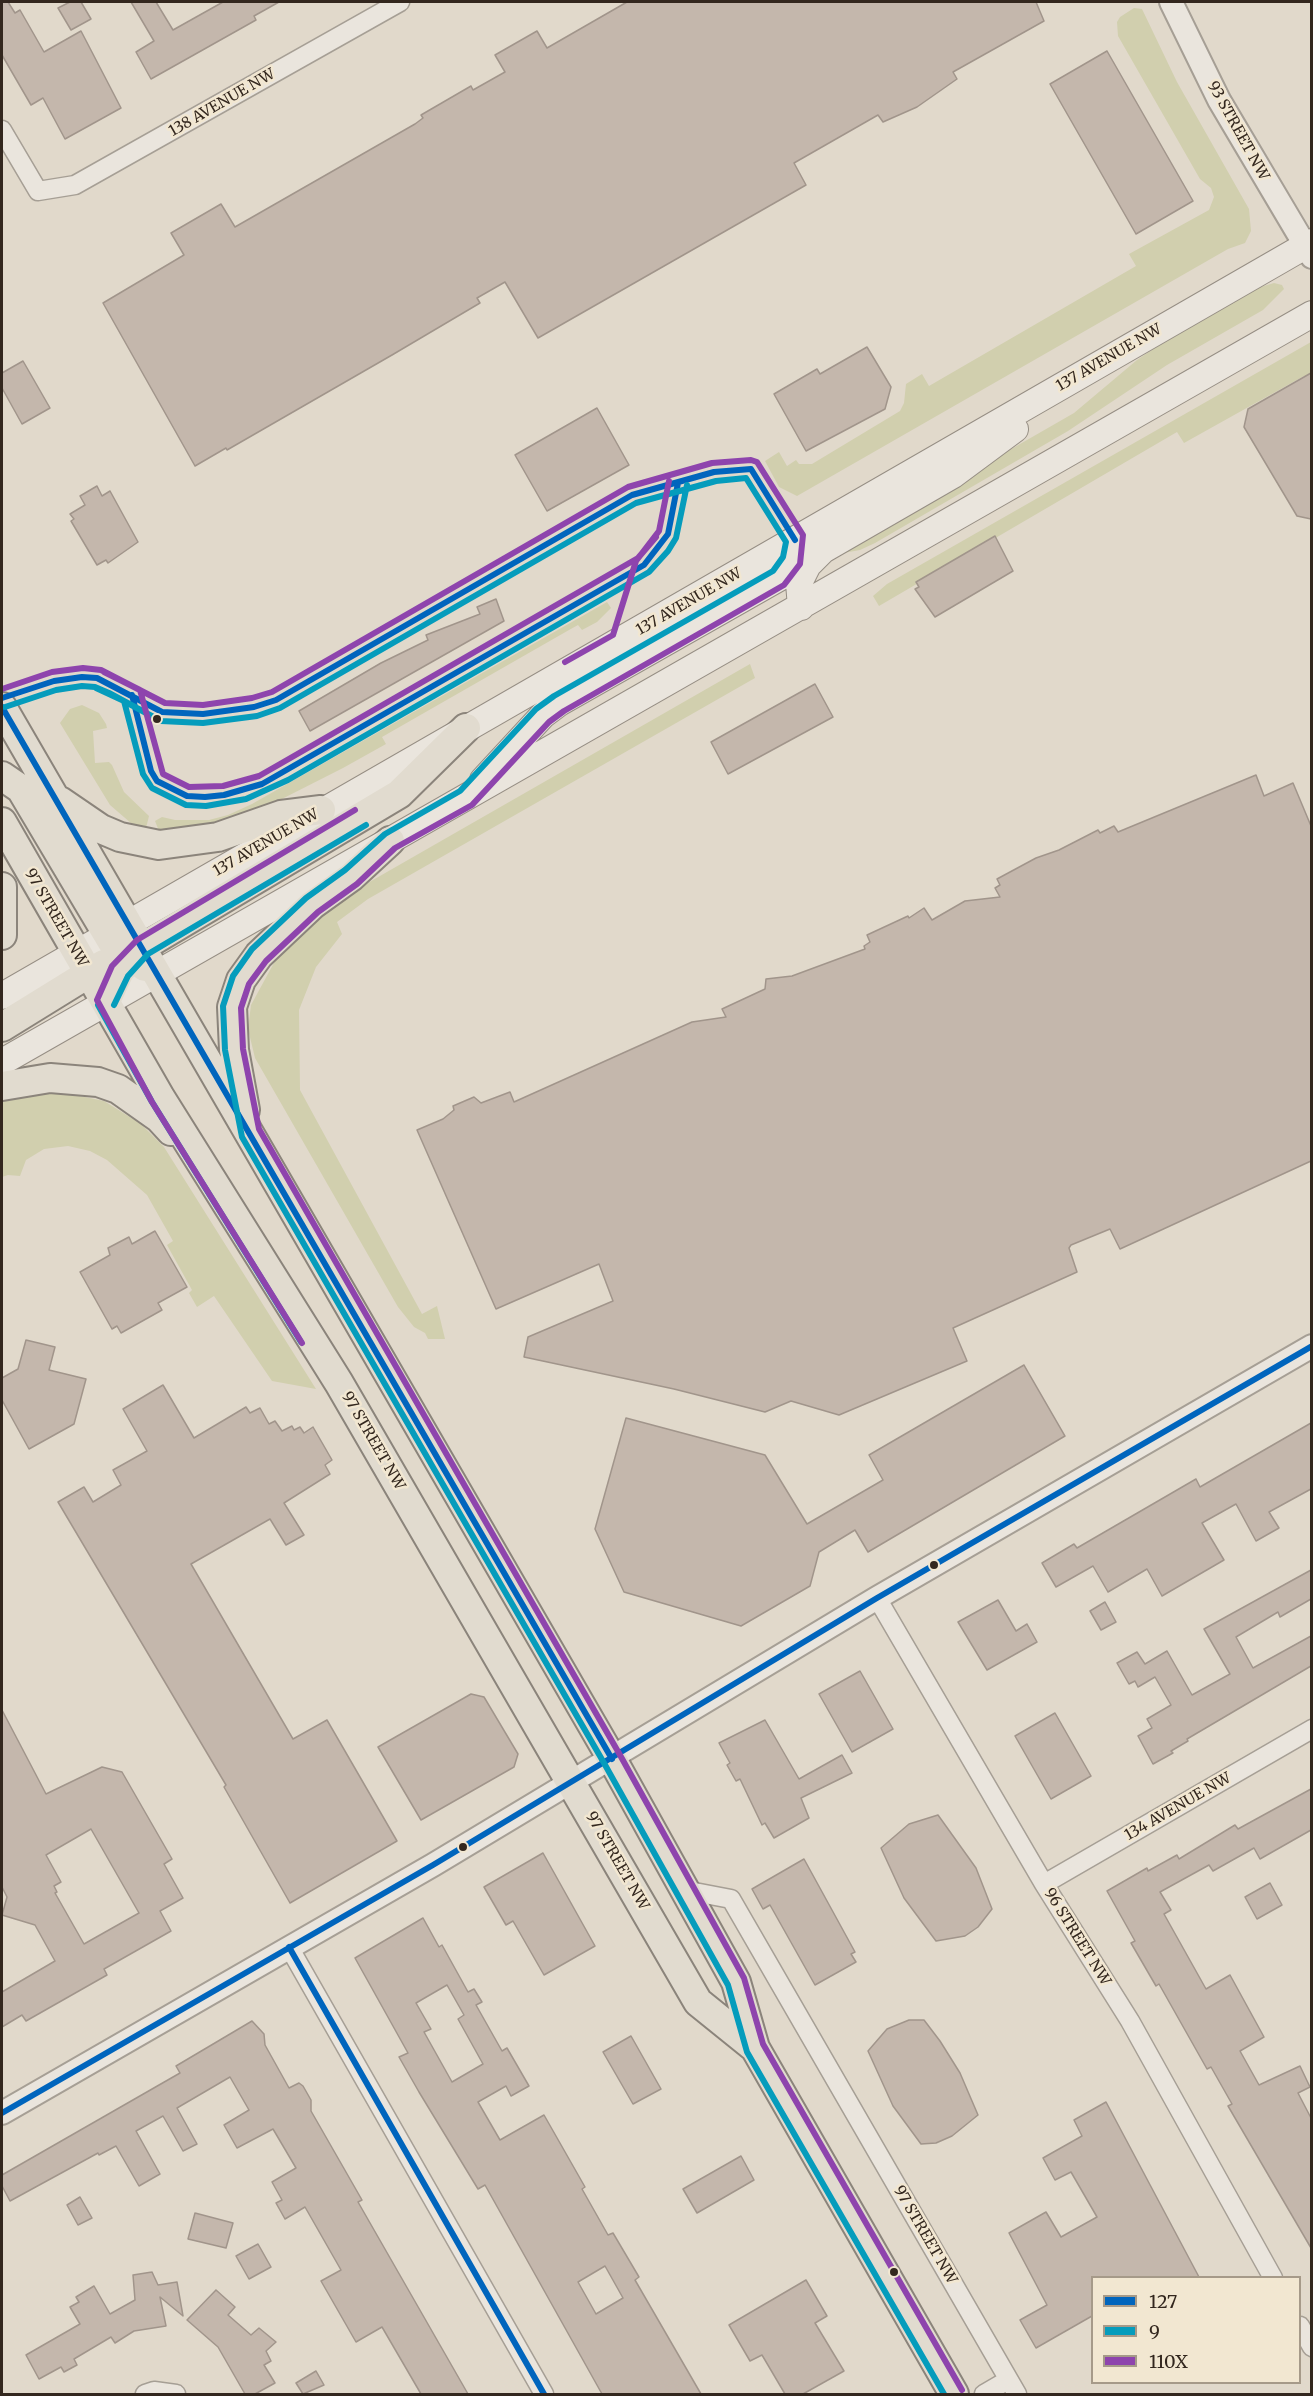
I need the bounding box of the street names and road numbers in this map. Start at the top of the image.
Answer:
street label: 138 AVENUE NW [166,65,278,141]
street label: 93 STREET NW [1203,78,1273,184]
street label: 137 AVENUE NW [1053,321,1165,395]
street label: 137 AVENUE NW [633,565,745,639]
street label: 137 AVENUE NW [210,806,322,880]
street label: 97 STREET NW [21,866,91,970]
street label: 97 STREET NW [338,1389,408,1493]
street label: 134 AVENUE NW [1122,1769,1234,1845]
street label: 97 STREET NW [582,1809,652,1913]
street label: 96 STREET NW [1040,1885,1114,1989]
street label: 97 STREET NW [890,2183,960,2287]

